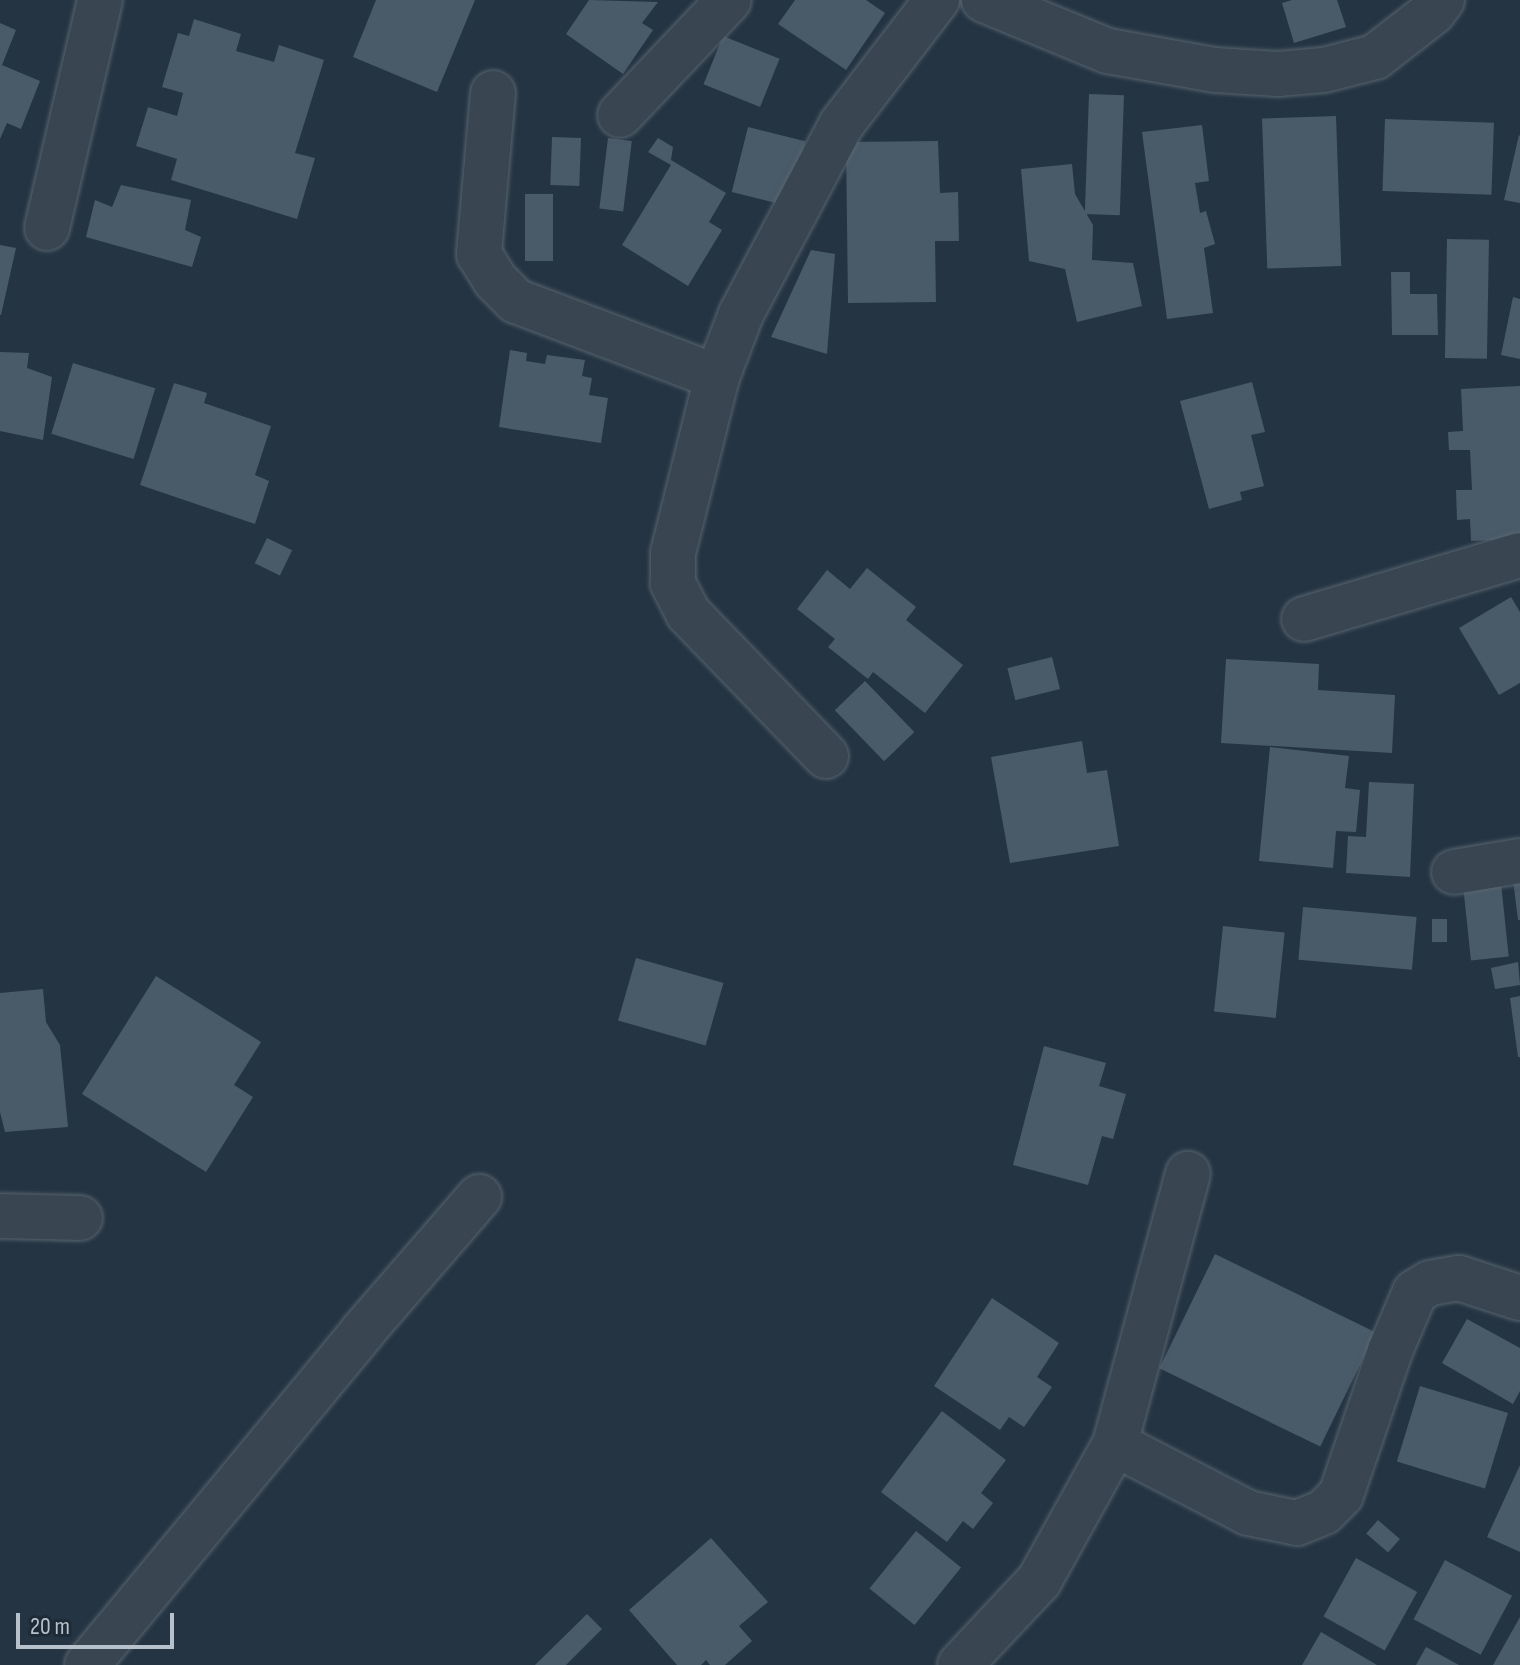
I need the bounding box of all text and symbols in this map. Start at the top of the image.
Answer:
scale bar [20,1597,178,1647]
text: 20 m [30,1612,70,1641]

